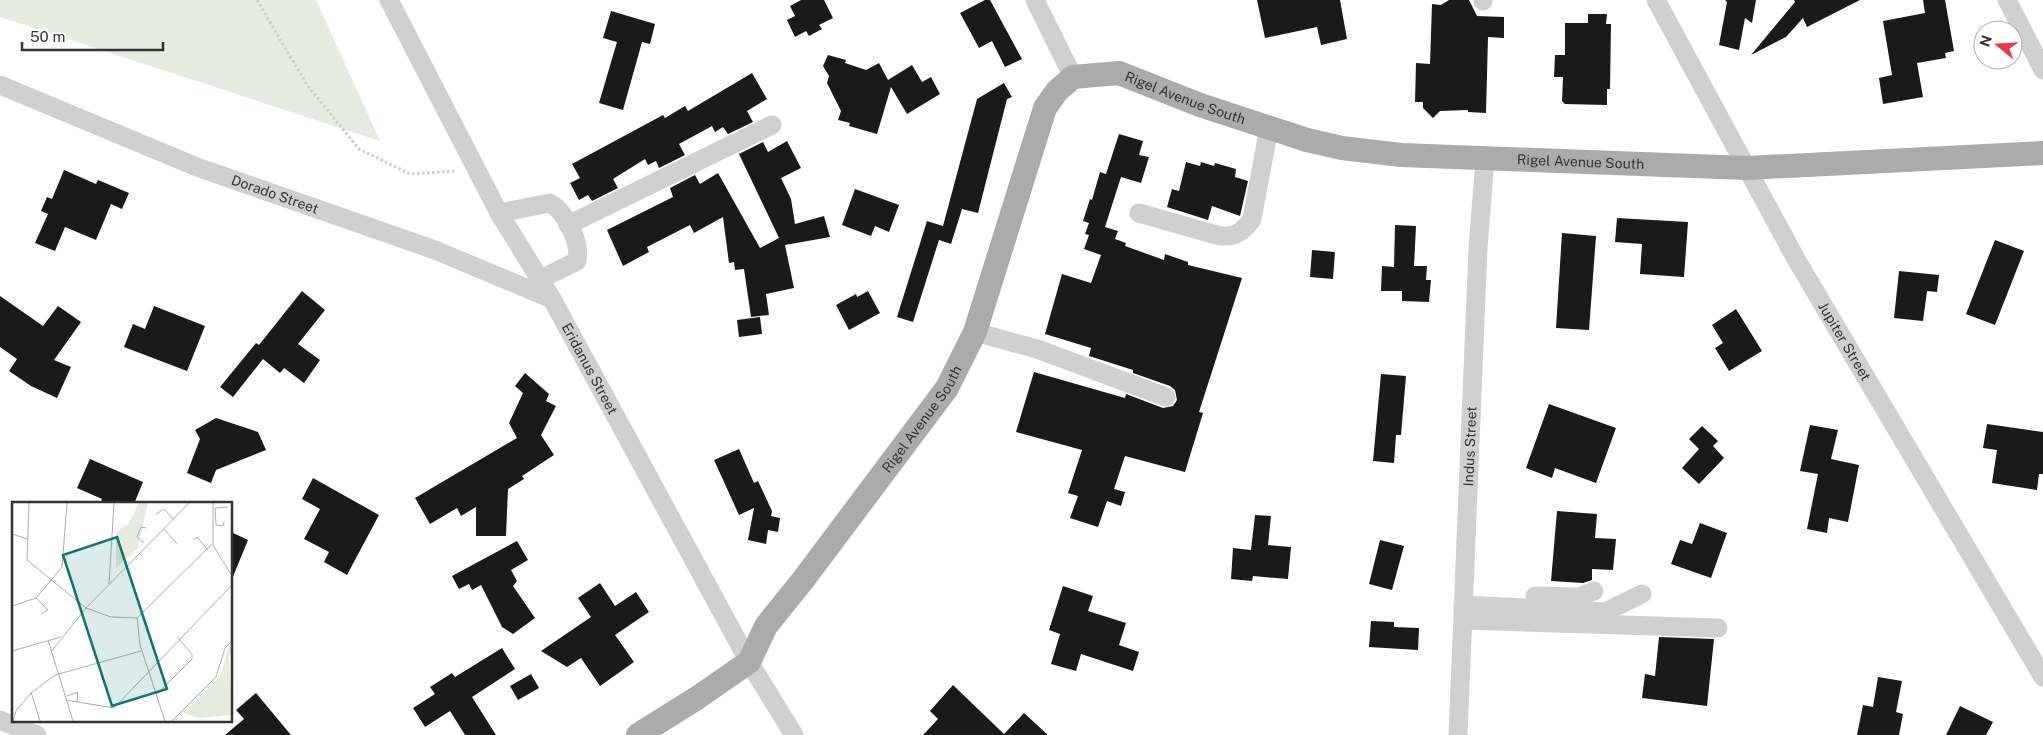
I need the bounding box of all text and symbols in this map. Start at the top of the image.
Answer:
scale bar [22,20,164,52]
north arrow [1973,20,2023,70]
text: 50 m [30,28,65,45]
text: N [1976,33,1995,49]
street label: Rigel Avenue South [1123,68,1247,127]
street label: Rigel Avenue South [1517,151,1645,172]
street label: Dorado Street [229,172,321,217]
street label: Jupiter Street [1815,299,1874,383]
street label: Eridanus Street [559,320,621,417]
street label: Rigel Avenue South [879,363,965,476]
street label: Indus Street [1460,406,1479,487]
inset map [12,502,232,722]

